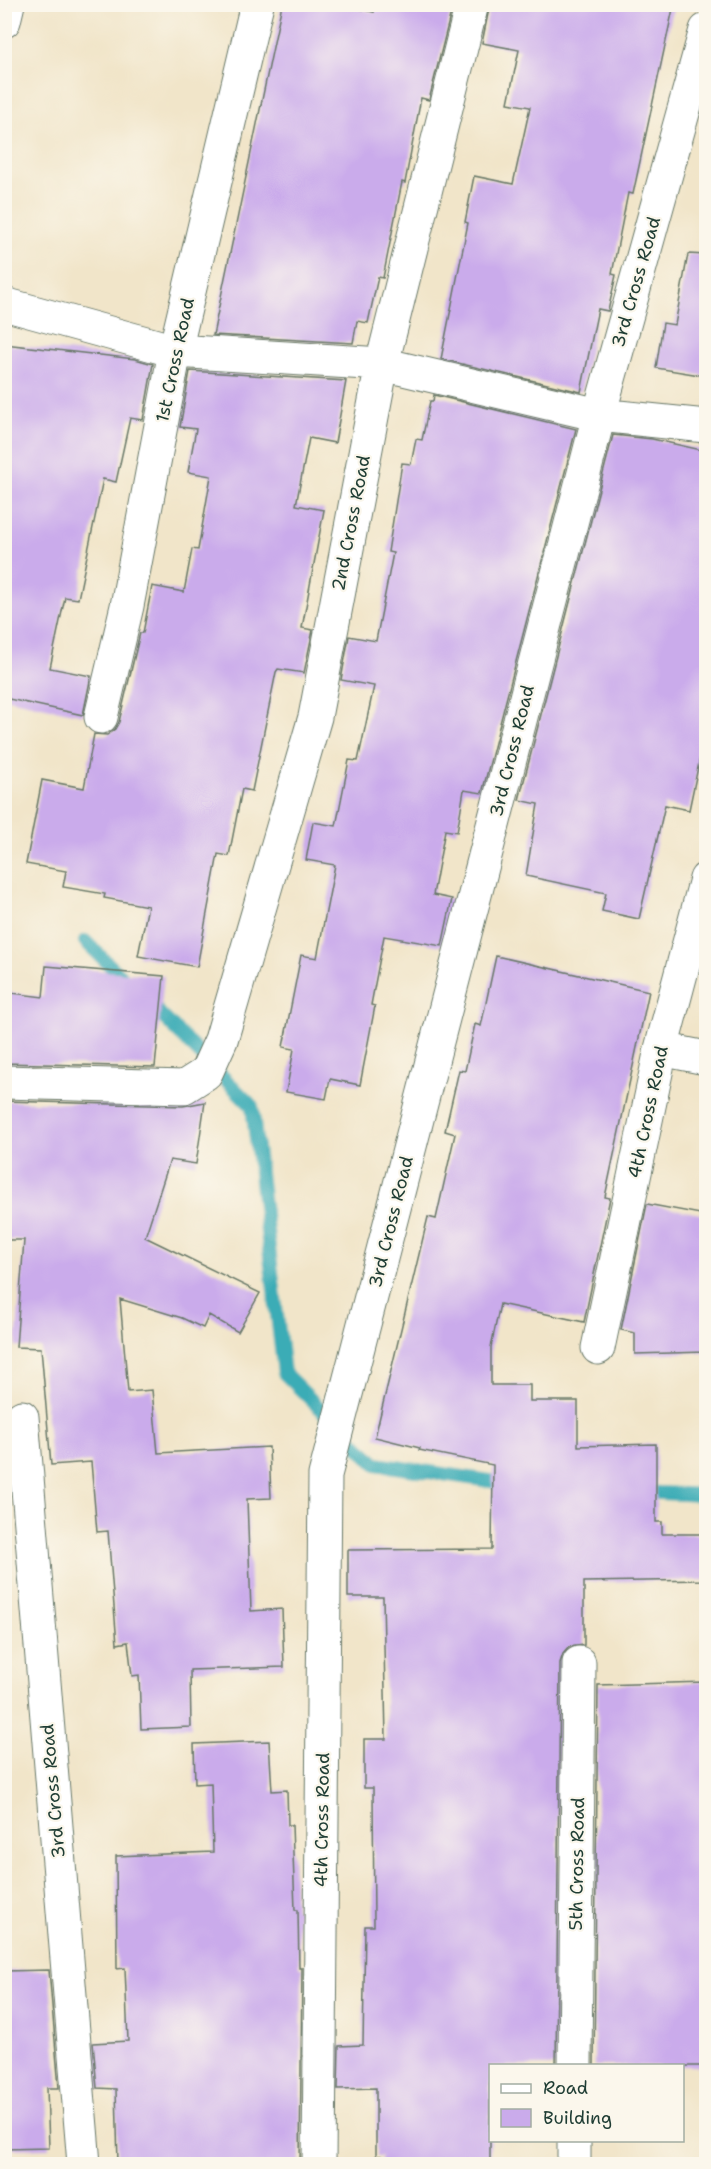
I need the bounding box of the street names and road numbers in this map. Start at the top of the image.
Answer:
street label: 3rd Cross Road [606,214,666,350]
street label: 1st Cross Road [150,295,200,425]
street label: 2nd Cross Road [326,453,376,593]
street label: 3rd Cross Road [484,683,540,819]
street label: 4th Cross Road [622,1044,674,1180]
street label: 3rd Cross Road [363,1154,419,1290]
street label: 3rd Cross Road [35,1723,71,1859]
street label: 4th Cross Road [309,1752,335,1888]
street label: 5th Cross Road [564,1797,590,1931]

